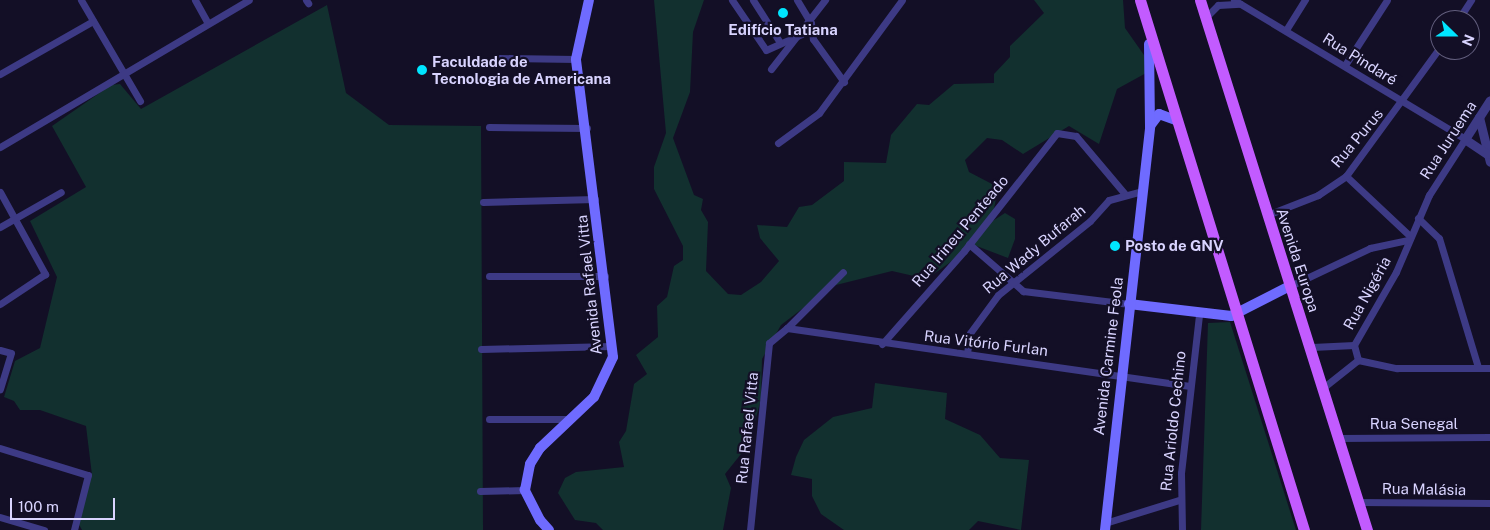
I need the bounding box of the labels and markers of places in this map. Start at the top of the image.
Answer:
marker: Edifício Tatiana [777,7,789,19]
place label: Edifício Tatiana [728,21,838,39]
place label: Faculdade de Tecnologia de Americana [432,52,611,87]
marker: Faculdade de Tecnologia de Americana [416,64,428,76]
place label: Posto de GNV [1125,237,1224,255]
marker: Posto de GNV [1109,240,1121,252]

